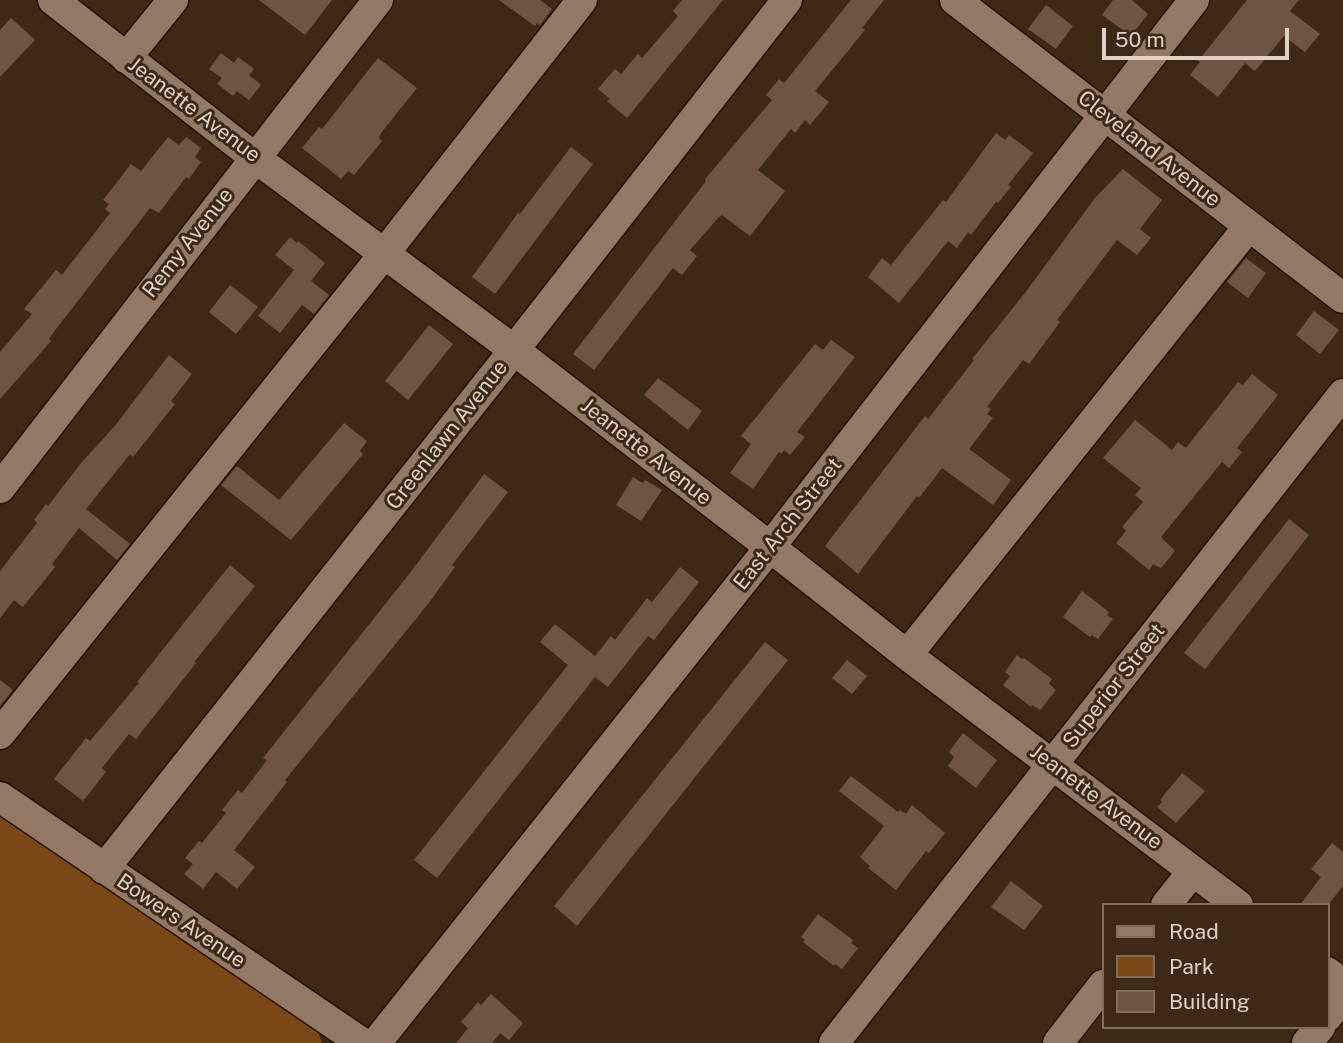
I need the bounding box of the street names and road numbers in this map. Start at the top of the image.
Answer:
street label: Jeanette Avenue [123,52,265,168]
street label: Cleveland Avenue [1073,86,1225,212]
street label: Remy Avenue [137,183,239,303]
street label: Greenlawn Avenue [381,355,513,515]
street label: Jeanette Avenue [576,393,716,511]
street label: East Arch Street [729,453,847,595]
street label: Superior Street [1058,619,1170,753]
street label: Jeanette Avenue [1025,739,1167,855]
street label: Bowers Avenue [112,869,250,973]

